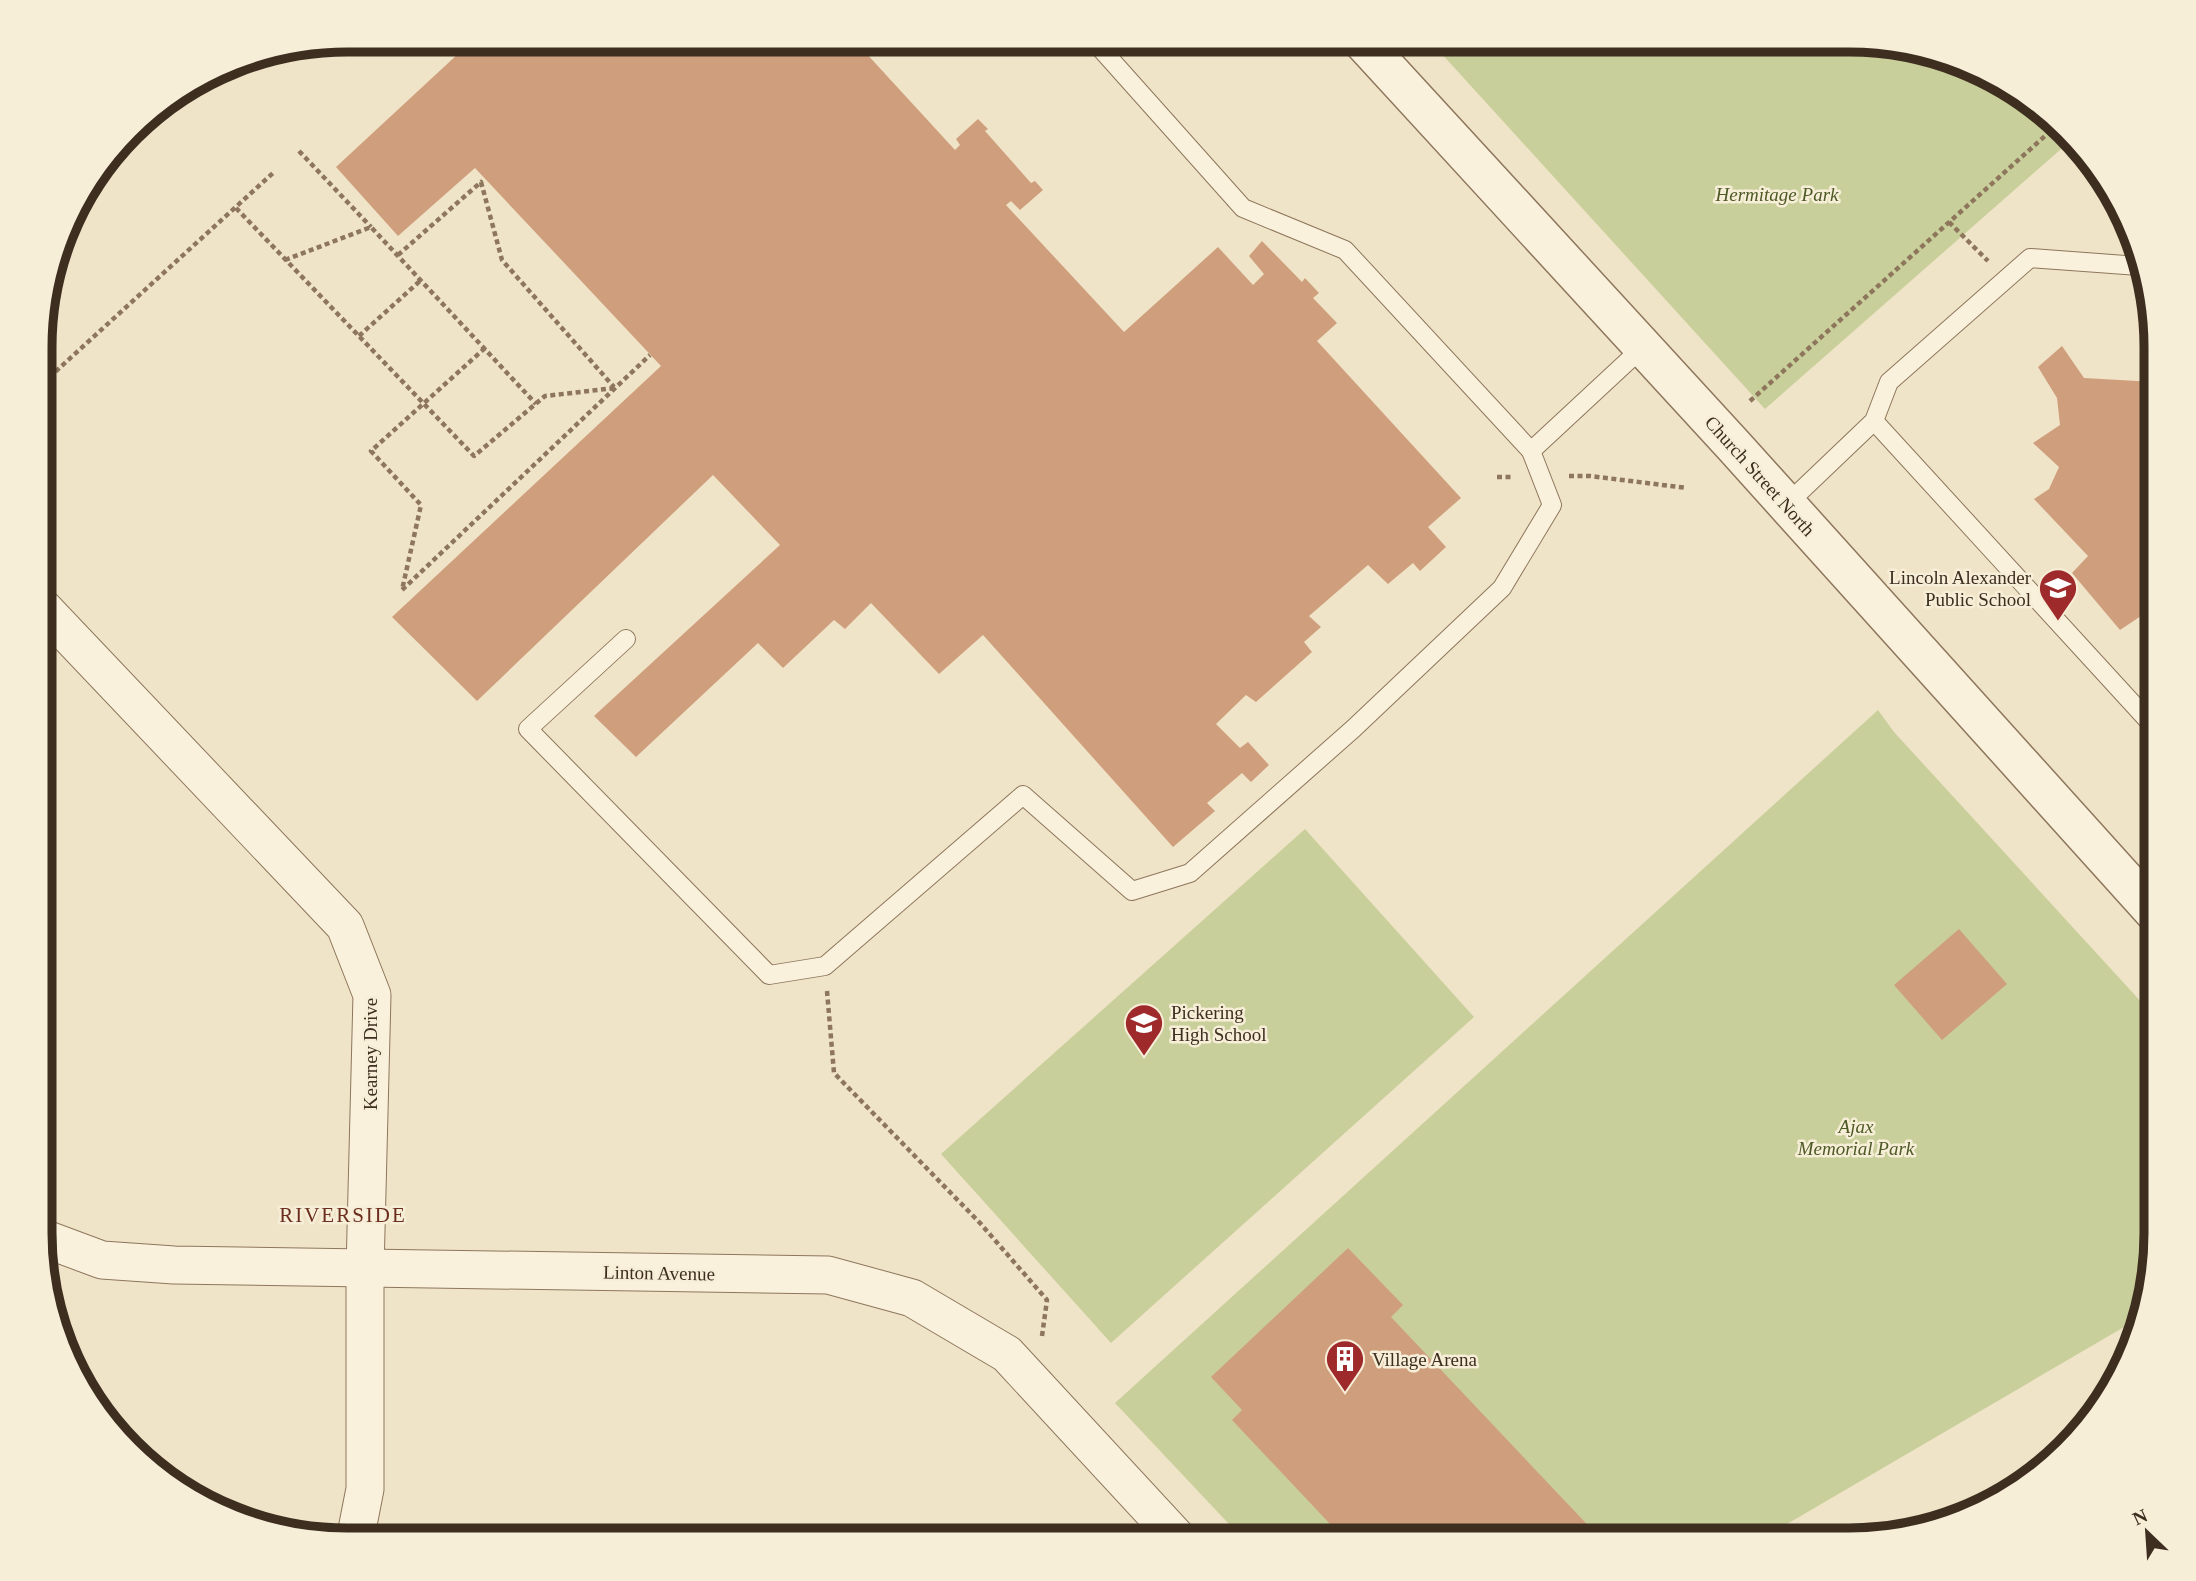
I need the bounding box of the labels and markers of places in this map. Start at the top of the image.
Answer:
place label: Lincoln Alexander Public School [1889,567,2032,610]
school or university icon: Lincoln Alexander Public School [2037,567,2079,622]
school or university icon: Pickering High School [1123,1002,1165,1057]
place label: Pickering High School [1171,1002,1267,1045]
building icon: Village Arena [1324,1338,1366,1393]
place label: Village Arena [1372,1349,1477,1370]

